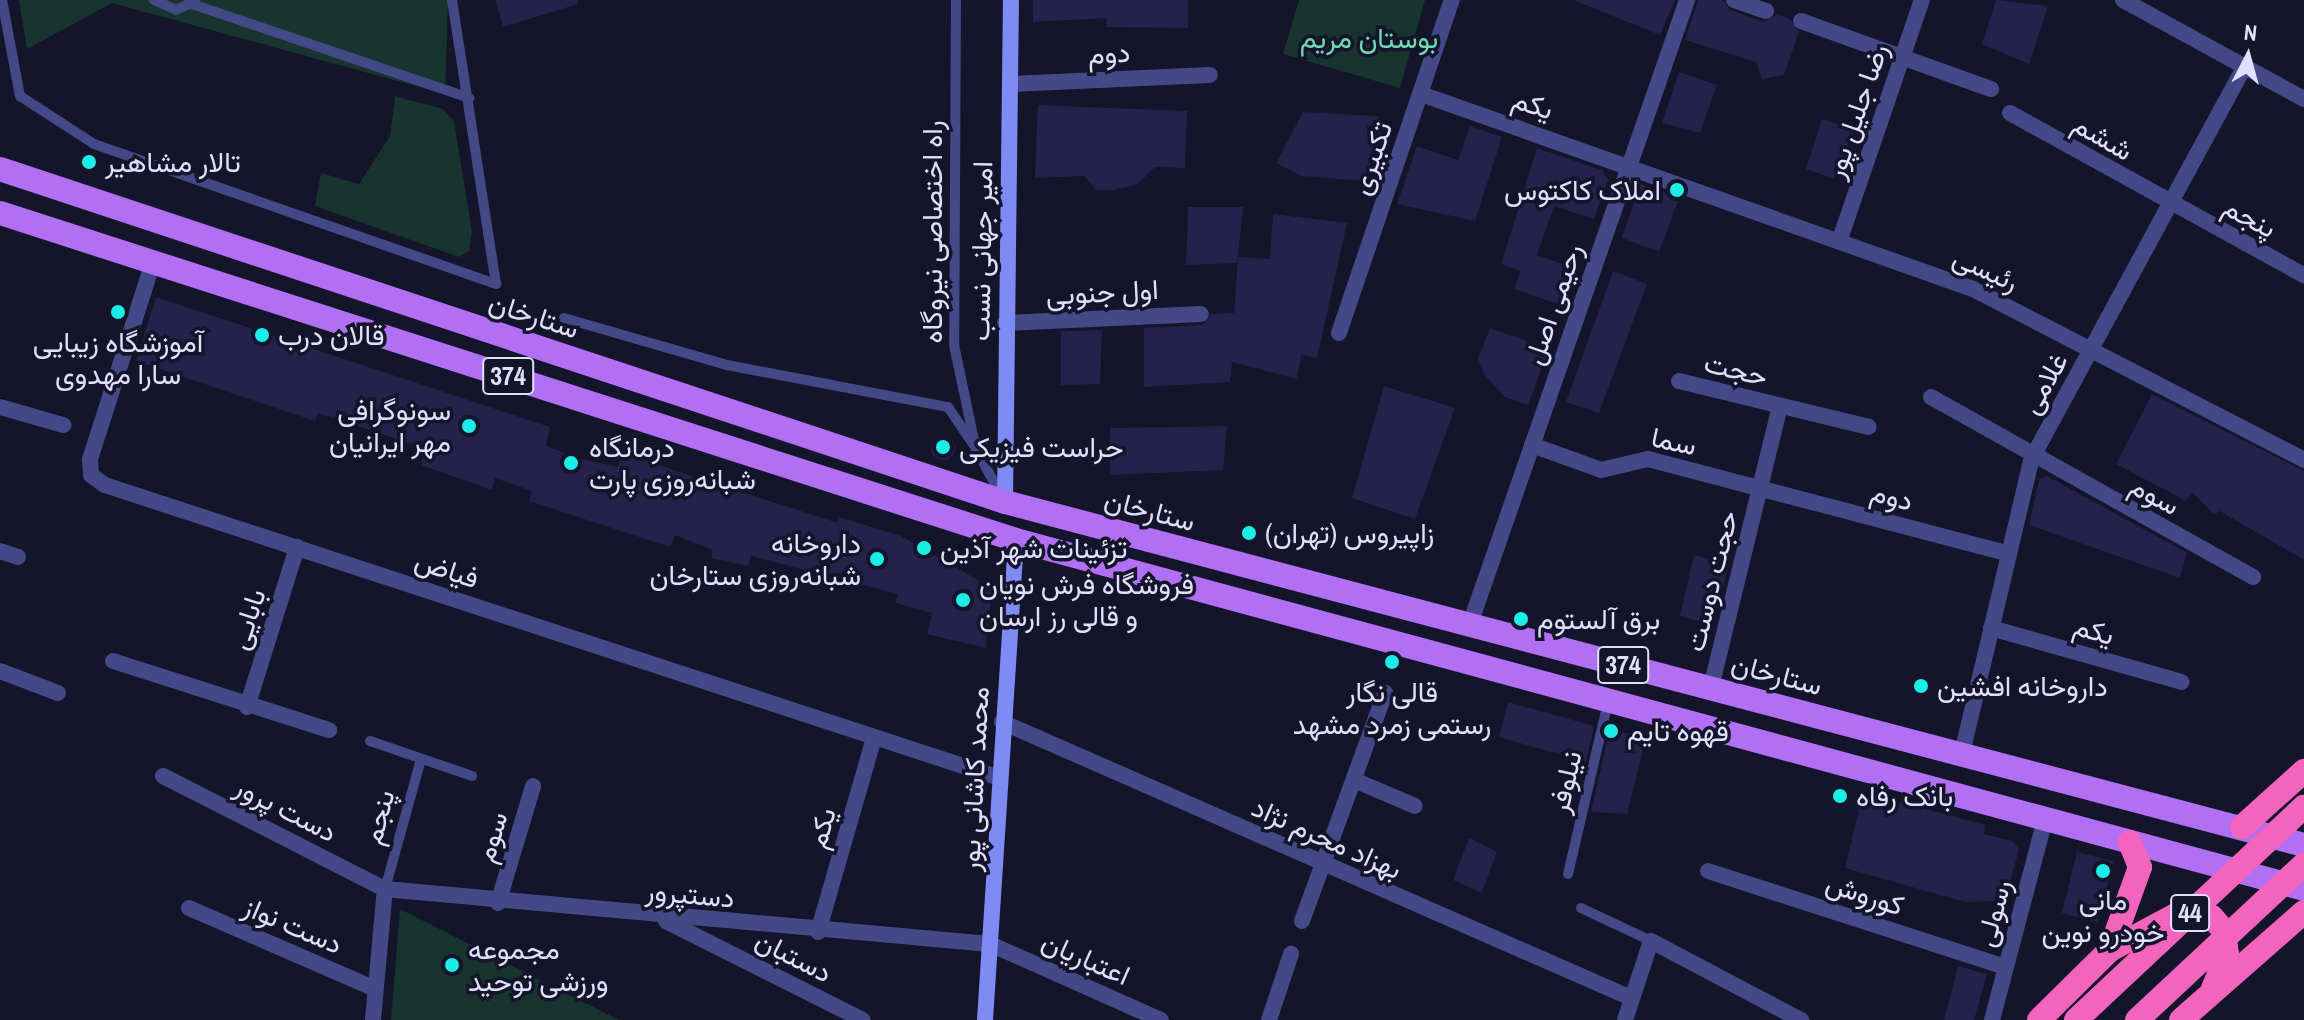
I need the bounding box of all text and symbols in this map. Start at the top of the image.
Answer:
north arrow [2208,16,2288,96]
text: N [2242,17,2259,48]
park label: بوستان مریم [1300,21,1438,55]
street label: دوم [1087,35,1131,71]
street label: رضا جلیل پور [1817,39,1895,183]
street label: یکم [1508,82,1558,126]
street label: ششم [2067,107,2139,167]
street label: تکبیری [1343,117,1399,199]
street label: راه اختصاصی نیروگاه [915,120,949,344]
place label: تالار مشاهیر [105,145,241,179]
marker: تالار مشاهیر [80,153,98,171]
street label: امیر جهانی نسب [963,161,999,341]
place label: املاک کاکتوس [1504,173,1661,207]
marker: املاک کاکتوس [1668,181,1686,199]
street label: پنجم [2218,189,2282,245]
street label: رحیمی اصل [1517,239,1589,369]
street label: رئیسی [1948,240,2024,298]
street label: اول جنوبی [1045,272,1159,312]
street label: ستارخان [485,285,583,345]
marker: آموزشگاه زیبایی سارا مهدوی [109,303,127,321]
place label: قالان درب [278,318,385,352]
place label: آموزشگاه زیبایی سارا مهدوی [33,325,203,391]
marker: قالان درب [253,326,271,344]
street label: حجت [1701,345,1771,393]
street label: غلامی [2013,346,2075,420]
road number: 374 [482,354,534,398]
place label: سونوگرافی مهر ایرانیان [329,393,451,459]
marker: سونوگرافی مهر ایرانیان [458,415,480,437]
street label: سما [1648,420,1700,462]
place label: درمانگاه شبانه‌روزی پارت [589,430,756,496]
place label: حراست فیزیکی [959,430,1124,464]
marker: حراست فیزیکی [934,438,952,456]
marker: درمانگاه شبانه‌روزی پارت [560,452,582,474]
street label: سوم [2125,468,2185,522]
street label: دوم [1867,474,1917,518]
street label: ستارخان [1101,482,1199,538]
street label: حجت دوست [1677,507,1745,655]
place label: زاپیروس (تهران) [1265,516,1434,550]
marker: زاپیروس (تهران) [1240,524,1258,542]
place label: داروخانه شبانه‌روزی ستارخان [649,526,861,592]
place label: تزئینات شهر آذین [940,531,1128,565]
marker: تزئینات شهر آذین [915,539,933,557]
street label: فیاض [411,543,483,595]
marker: داروخانه شبانه‌روزی ستارخان [868,550,886,568]
place label: فروشگاه فرش نویان و قالی رز ارسان [979,567,1194,633]
street label: بابایی [221,584,273,654]
marker: فروشگاه فرش نویان و قالی رز ارسان [954,591,972,609]
place label: برق آلستوم [1537,602,1660,636]
street label: یکم [2070,608,2118,652]
marker: برق آلستوم [1512,610,1530,628]
road number: 374 [1597,643,1649,687]
street label: ستارخان [1728,646,1826,702]
marker: قالی نگار رستمی زمرد مشهد [1383,653,1401,671]
place label: داروخانه افشین [1937,669,2108,703]
place label: قالی نگار رستمی زمرد مشهد [1293,675,1491,741]
marker: داروخانه افشین [1912,677,1930,695]
street label: محمد کاشانی پور [952,686,996,872]
place label: قهوه تایم [1627,714,1729,748]
marker: قهوه تایم [1602,722,1620,740]
street label: نیلوفر [1542,747,1588,817]
street label: دست پرور [229,769,343,849]
place label: بانک رفاه [1856,779,1953,813]
street label: پنجم [355,786,401,848]
marker: بانک رفاه [1831,787,1849,805]
street label: بهزاد محرم نژاد [1247,790,1407,886]
street label: یکم [799,804,843,852]
street label: سوم [467,808,515,866]
marker: مانی خودرو نوین [2094,862,2112,880]
street label: کوروش [1822,866,1908,922]
street label: دستپرور [644,873,736,915]
street label: رسولی [1968,876,2018,950]
place label: مانی خودرو نوین [2042,883,2164,949]
street label: دست نواز [238,889,348,961]
road number: 44 [2170,891,2210,935]
street label: دستبان [750,923,838,989]
street label: اعتباریان [1037,924,1135,992]
place label: مجموعه ورزشی توحید [468,932,608,998]
marker: مجموعه ورزشی توحید [443,956,461,974]

